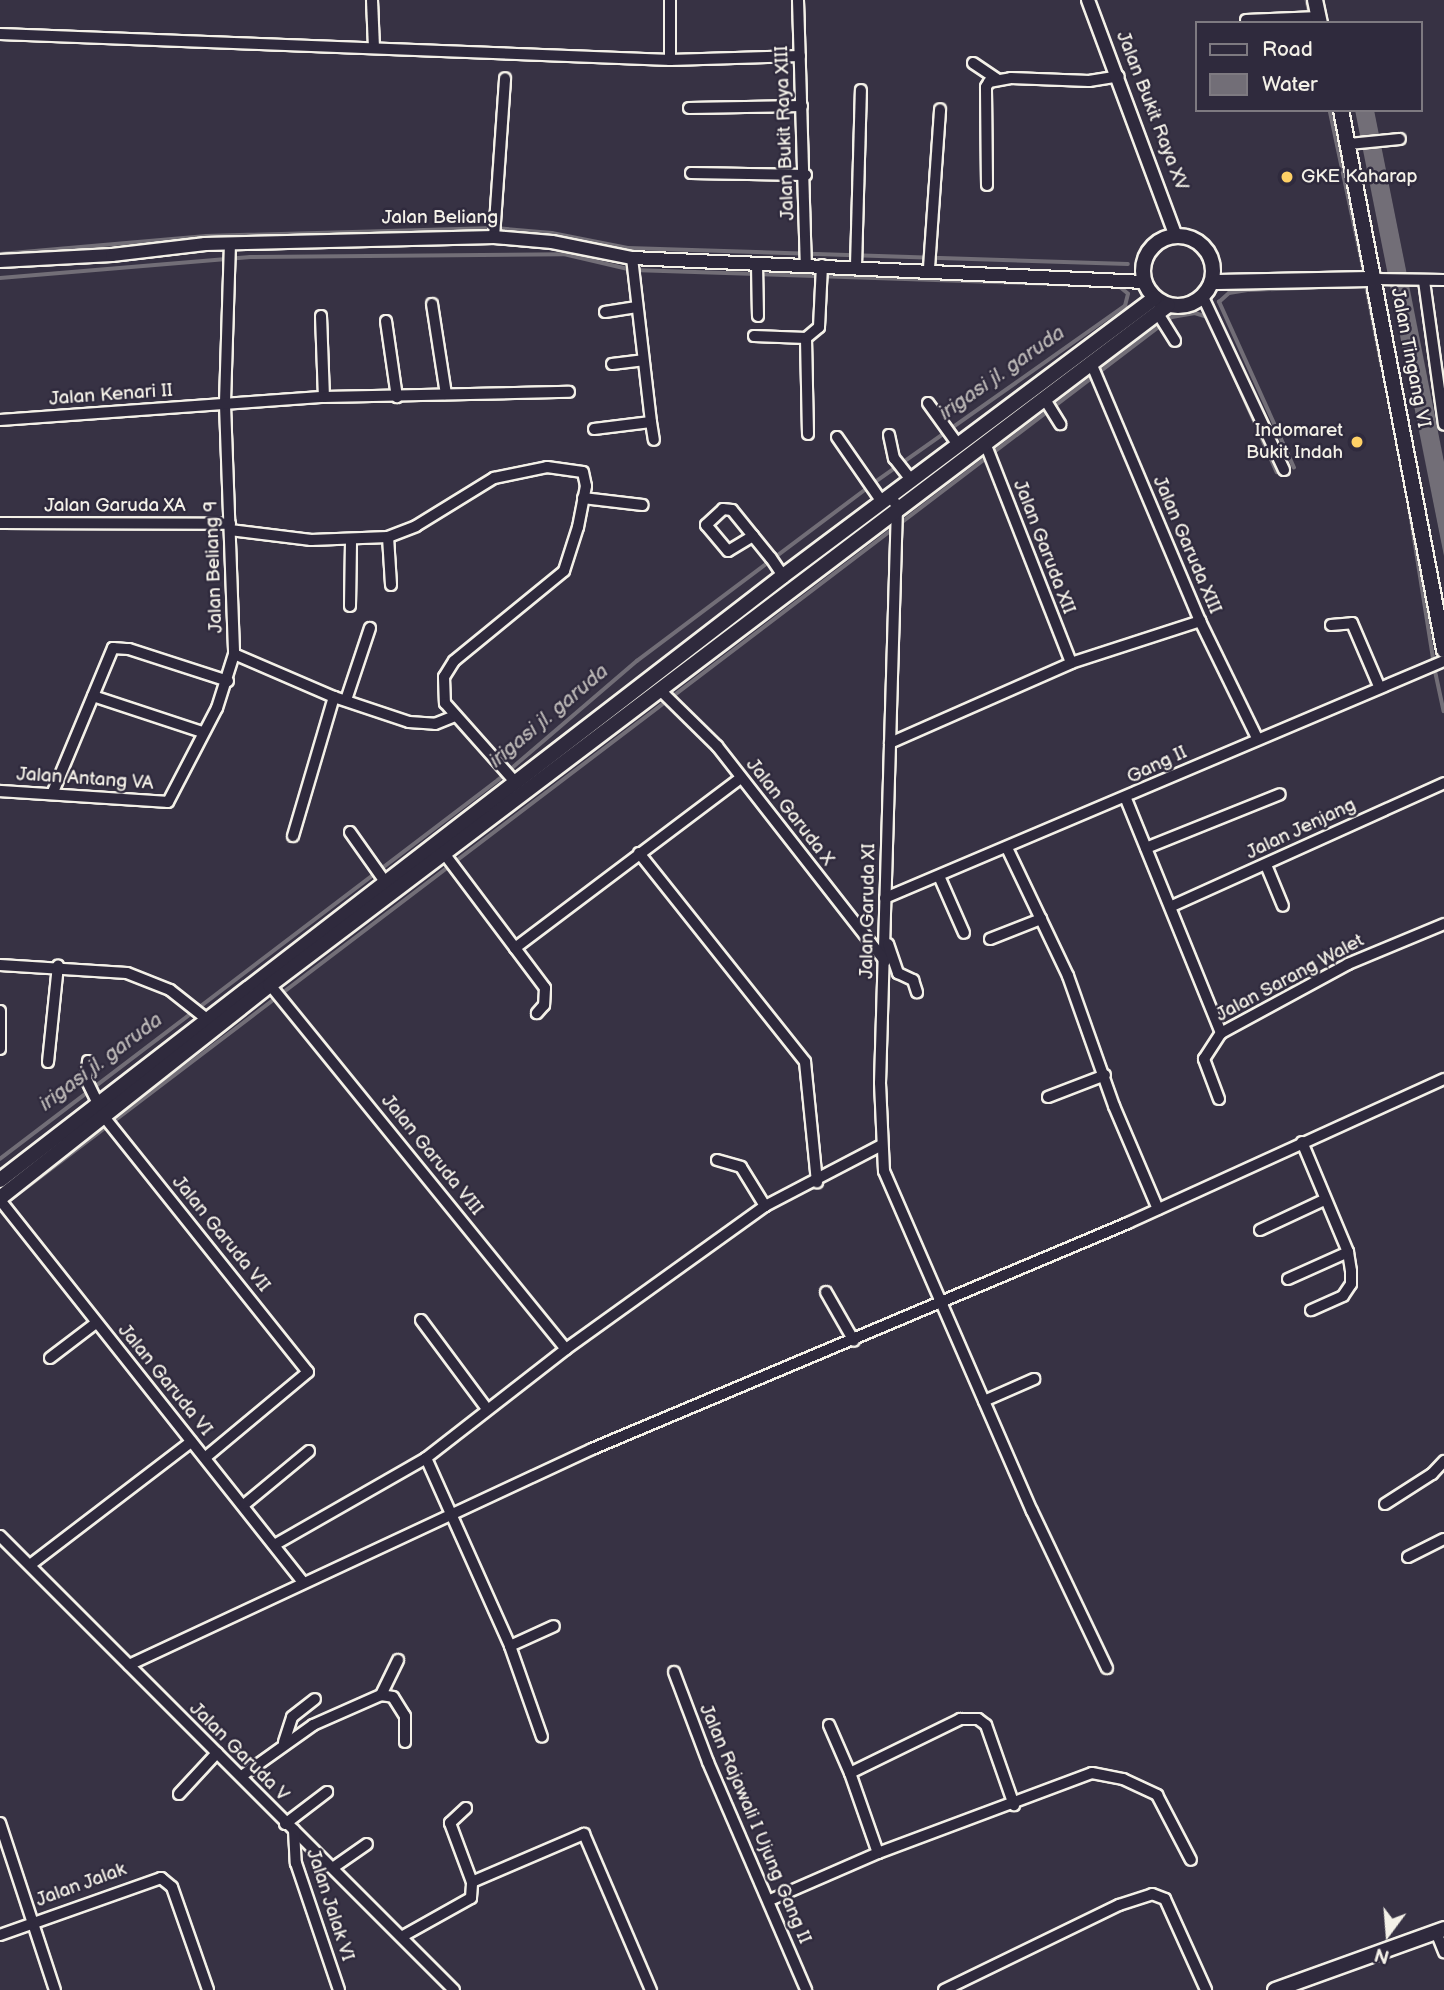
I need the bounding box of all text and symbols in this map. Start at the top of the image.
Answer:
legend [1196,21,1423,112]
street label: Jalan Bukit Raya XV [1111,28,1193,194]
text: Road [1262,37,1313,62]
street label: Jalan Bukit Raya XIII [771,45,799,221]
text: Water [1262,72,1318,97]
place label: GKE Kaharap [1301,166,1417,188]
marker: GKE Kaharap [1279,169,1295,185]
street label: Jalan Beliang [382,207,498,229]
street label: Jalan Tingang VI [1385,286,1435,430]
water label: irigasi jl. garuda [934,320,1070,426]
street label: Jalan Kenari II [48,379,174,411]
place label: Indomaret Bukit Indah [1246,420,1343,464]
marker: Indomaret Bukit Indah [1349,434,1365,450]
street label: Jalan Garuda XIII [1147,472,1227,618]
street label: Jalan Garuda XII [1008,476,1080,618]
street label: Jalan Garuda XA [44,495,186,517]
street label: Jalan Beliang 9 [200,500,228,634]
water label: irigasi jl. garuda [484,659,614,773]
street label: Gang II [1123,741,1191,789]
street label: Jalan Garuda X [741,753,839,871]
street label: Jalan Antang VA [15,763,155,795]
street label: Jalan Jenjang [1242,793,1360,865]
street label: Jalan Garuda XI [855,842,881,980]
street label: Jalan Sarang Walet [1212,929,1368,1027]
water label: irigasi jl. garuda [34,1007,168,1117]
street label: Jalan Garuda VIII [376,1090,488,1220]
street label: Jalan Garuda VII [167,1171,275,1297]
street label: Jalan Garuda VI [113,1319,217,1441]
street label: Jalan Garuda V [184,1697,294,1807]
street label: Jalan Rajawali I Ujung Gang II [694,1701,816,1947]
street label: Jalan Jalak VI [301,1845,359,1965]
street label: Jalan Jalak [32,1858,130,1912]
north arrow [1353,1899,1423,1969]
text: N [1372,1942,1392,1968]

